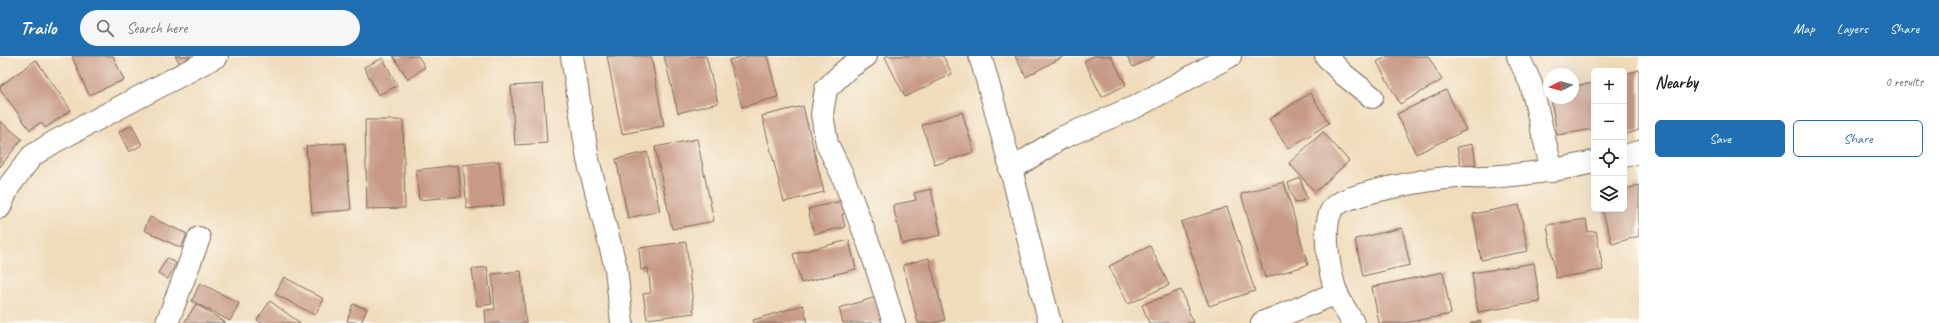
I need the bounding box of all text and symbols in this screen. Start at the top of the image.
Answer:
search box [80,10,360,46]
text: Trailo [20,16,56,40]
icon: search [94,17,116,39]
text: Search here [126,19,188,38]
text: Map [1793,20,1815,37]
text: Layers [1837,20,1868,37]
text: Share [1890,20,1919,37]
north arrow [1543,68,1579,104]
map controls [1591,68,1627,212]
button: + [1591,68,1627,104]
text: Nearby [1655,72,1698,93]
text: 0 results [1885,74,1923,90]
button: − [1591,104,1627,140]
button: Save [1655,120,1785,157]
button: Share [1793,120,1923,157]
button: locate [1591,140,1627,176]
button: layers [1591,176,1627,212]

